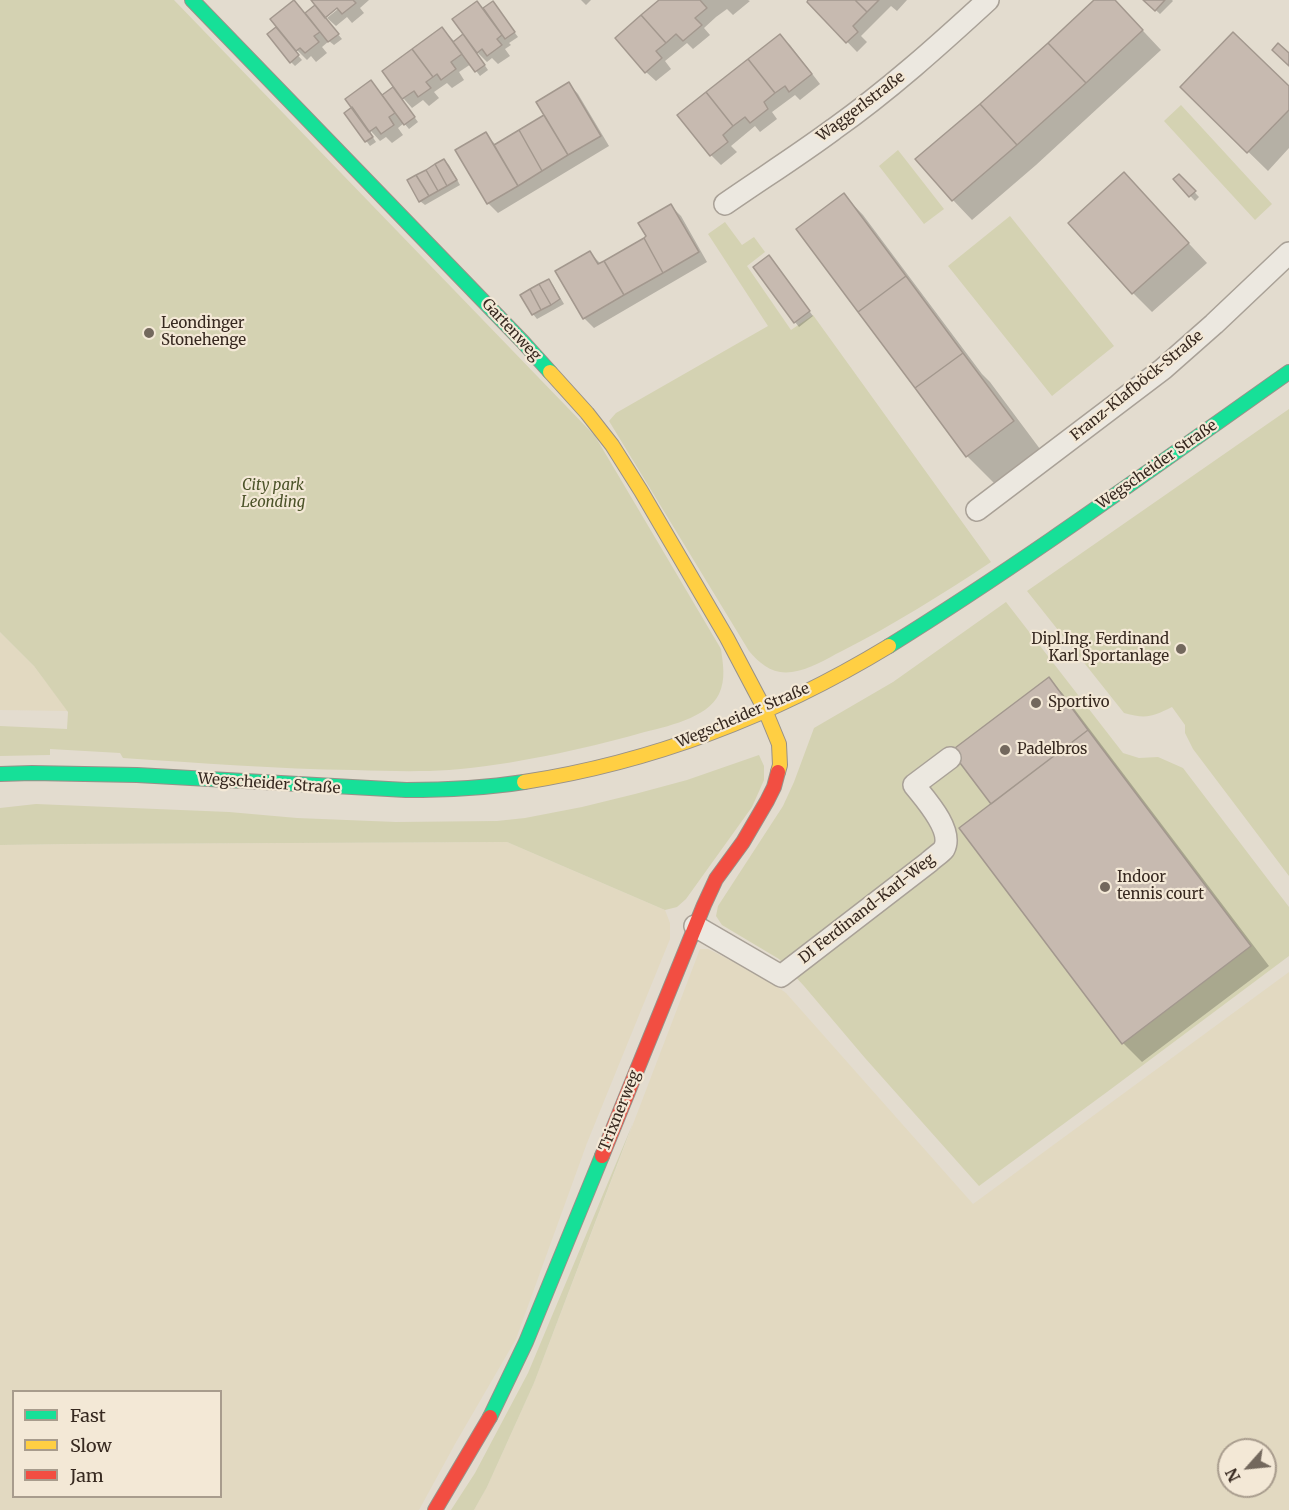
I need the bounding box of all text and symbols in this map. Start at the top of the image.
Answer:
street label: Waggerlstraße [814,68,908,146]
street label: Gartenweg [478,295,544,365]
place label: Leondinger Stonehenge [161,315,246,350]
marker: Leondinger Stonehenge [142,326,156,340]
street label: Franz-Klafböck-Straße [1067,327,1207,445]
street label: Wegscheider Straße [1093,417,1221,513]
park label: City park Leonding [241,477,305,512]
place label: Dipl.Ing. Ferdinand Karl Sportanlage [1031,631,1169,666]
marker: Dipl.Ing. Ferdinand Karl Sportanlage [1174,642,1188,656]
street label: Wegscheider Straße [674,680,812,752]
place label: Sportivo [1048,694,1109,712]
marker: Sportivo [1029,696,1043,710]
place label: Padelbros [1017,741,1087,759]
marker: Padelbros [998,743,1012,757]
street label: Wegscheider Straße [197,770,341,798]
street label: DI Ferdinand-Karl-Weg [795,850,939,968]
place label: Indoor tennis court [1117,869,1204,904]
marker: Indoor tennis court [1098,880,1112,894]
street label: Trixnerweg [596,1068,644,1154]
legend [12,1390,222,1498]
text: Fast [70,1404,106,1427]
text: Slow [70,1434,112,1457]
north arrow [1217,1438,1277,1498]
text: Jam [70,1464,104,1487]
text: N [1221,1465,1245,1485]

